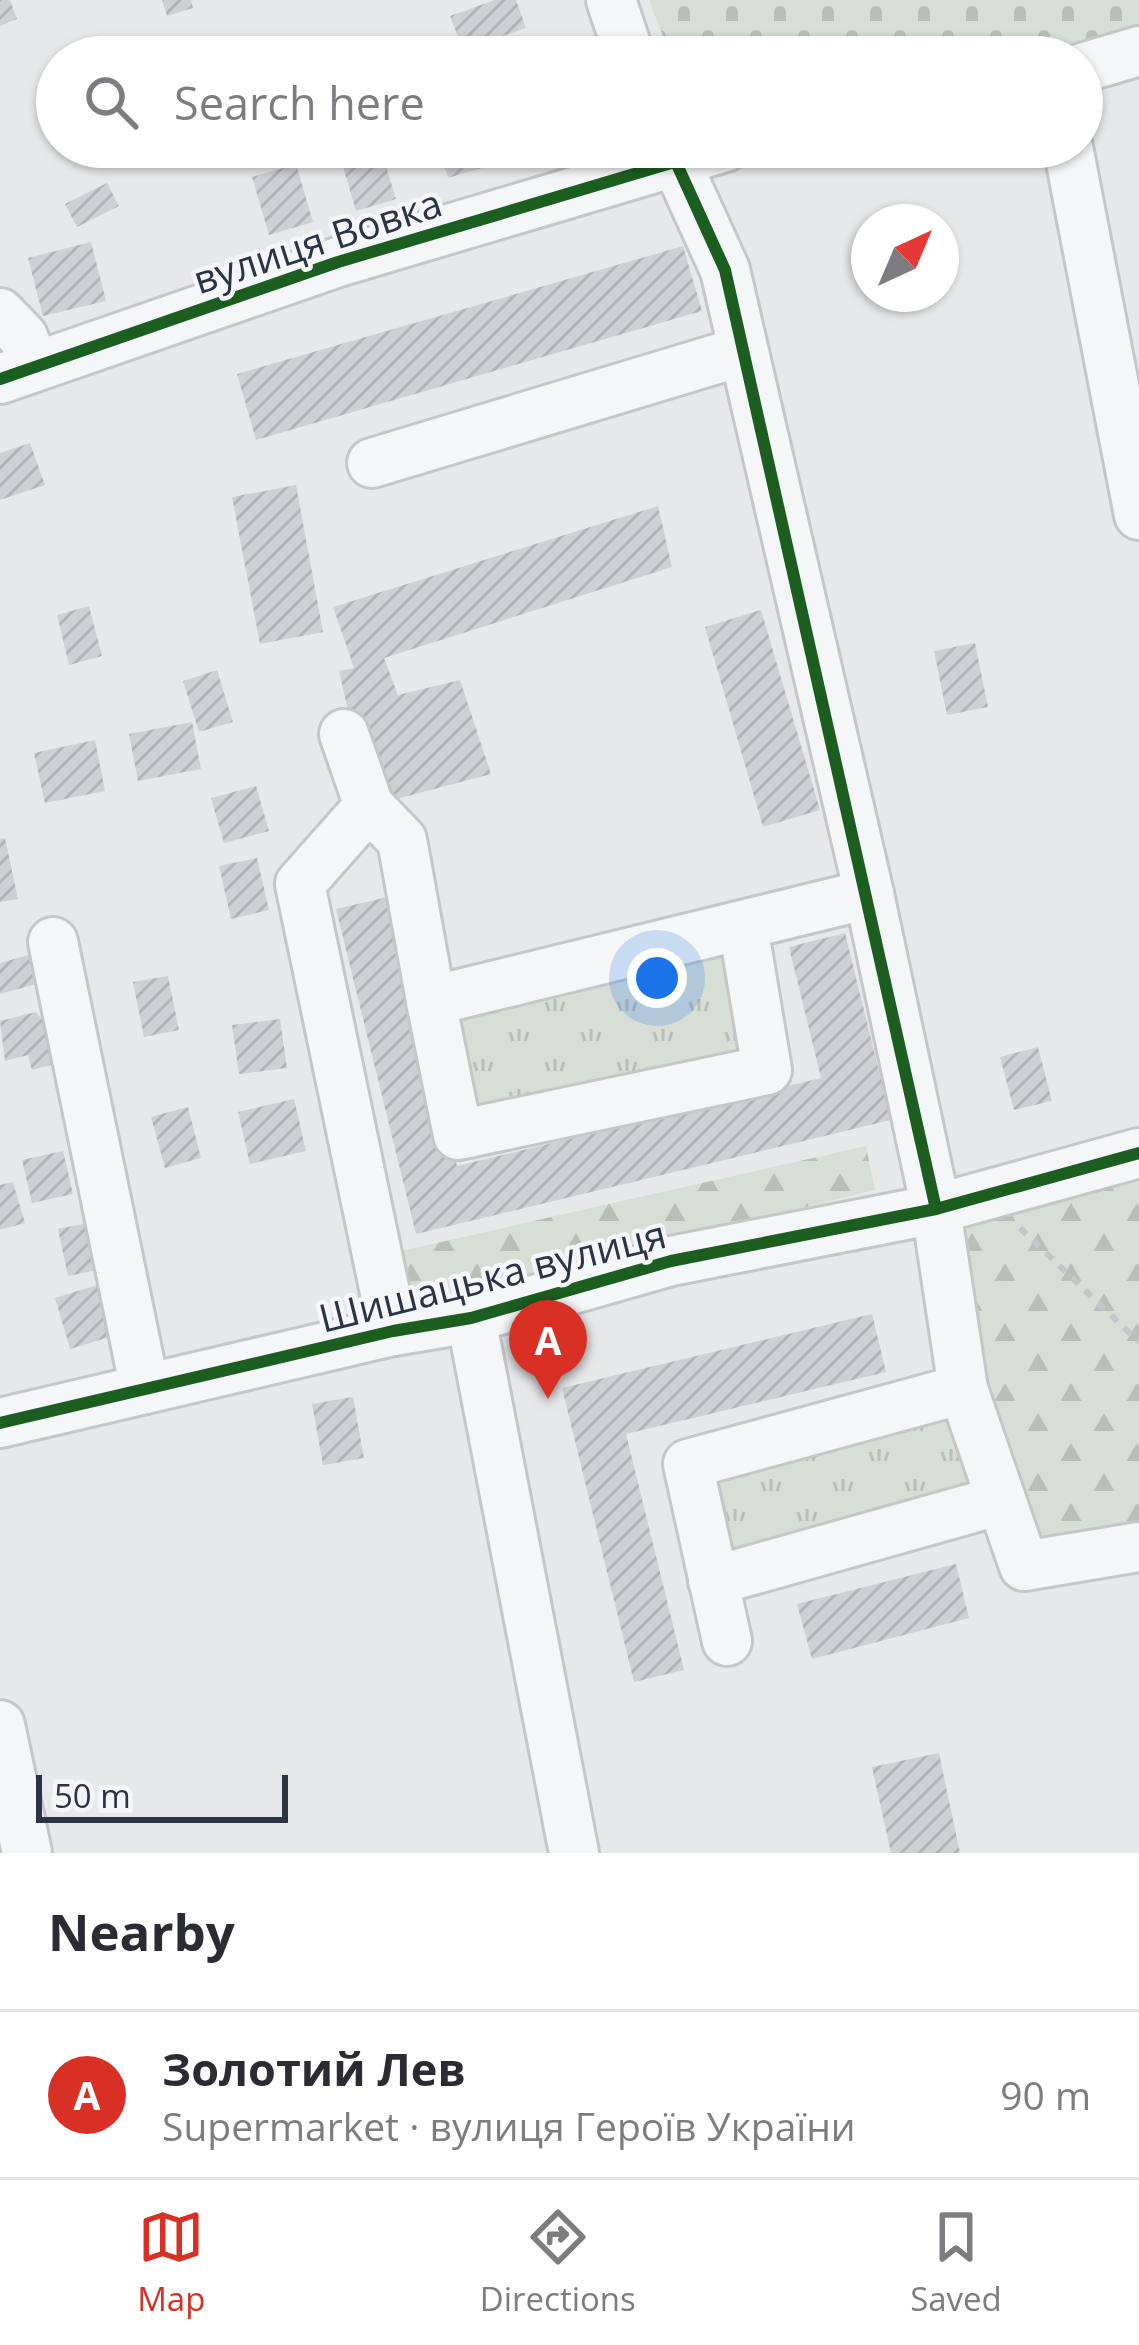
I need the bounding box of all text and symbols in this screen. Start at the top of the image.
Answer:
search box [36,36,1103,168]
icon: search [78,69,144,135]
text: Search here [174,72,425,133]
street label: вулиця Вовка [186,175,448,305]
north arrow [851,204,959,312]
your location [627,948,687,1008]
street label: Шишацька вулиця [313,1206,671,1344]
pin: A [509,1300,587,1399]
scale bar [36,1769,288,1822]
text: 50 m [54,1773,131,1818]
text: Nearby [48,1896,235,1966]
text: Золотий Лев [162,2038,466,2099]
text: A [74,2068,100,2121]
text: 90 m [1000,2068,1091,2121]
text: Supermarket · вулиця Героїв України [162,2099,856,2152]
tab: Map [137,2204,205,2321]
tab: Directions [480,2204,636,2321]
tab: Saved [910,2204,1002,2321]

